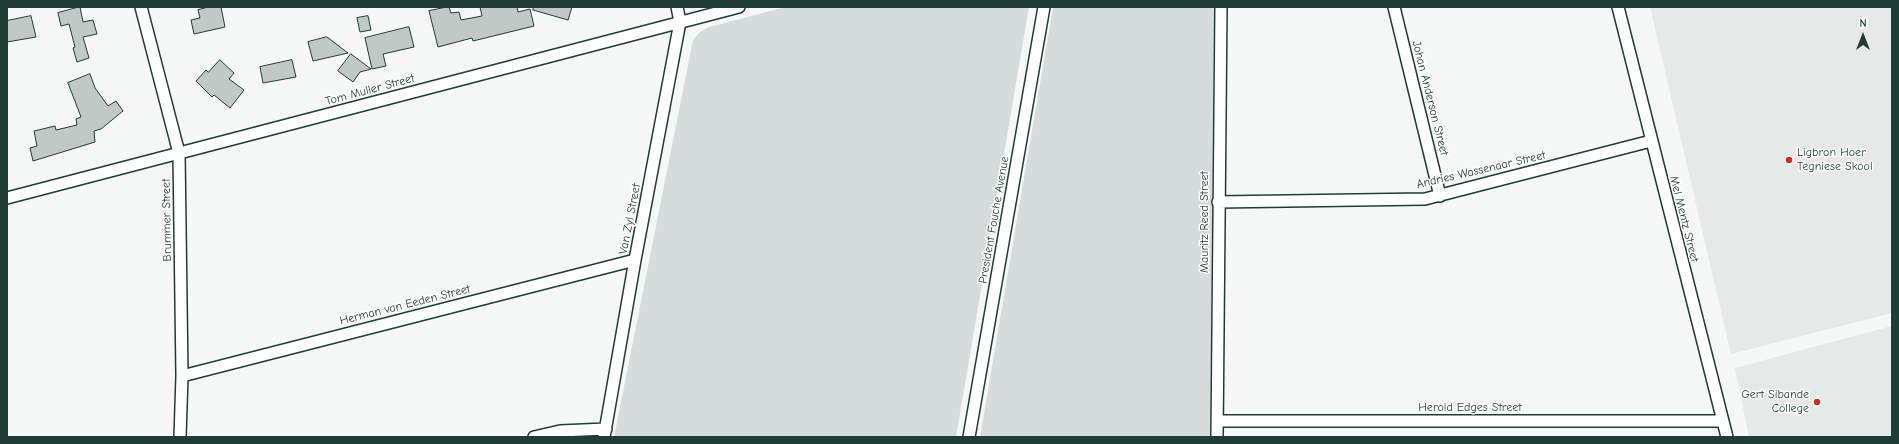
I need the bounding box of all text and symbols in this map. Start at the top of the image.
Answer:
north arrow [1843,16,1883,56]
text: N [1859,17,1867,30]
street label: Johan Anderson Street [1409,39,1451,157]
street label: Tom Muller Street [324,71,416,109]
place label: Ligbron Hoer Tegniese Skool [1797,146,1873,174]
street label: Andries Wassenaar Street [1415,148,1547,192]
street label: President Fouche Avenue [976,155,1012,285]
marker: Ligbron Hoer Tegniese Skool [1784,155,1794,165]
street label: Mauritz Reed Street [1198,171,1212,273]
street label: Mel Mentz Street [1666,175,1702,263]
street label: Brummer Street [159,178,175,262]
street label: Van Zyl Street [616,182,644,256]
street label: Herman van Eeden Street [338,282,472,328]
place label: Gert Sibande College [1741,388,1809,416]
marker: Gert Sibande College [1812,397,1822,407]
street label: Herold Edges Street [1418,401,1522,415]

